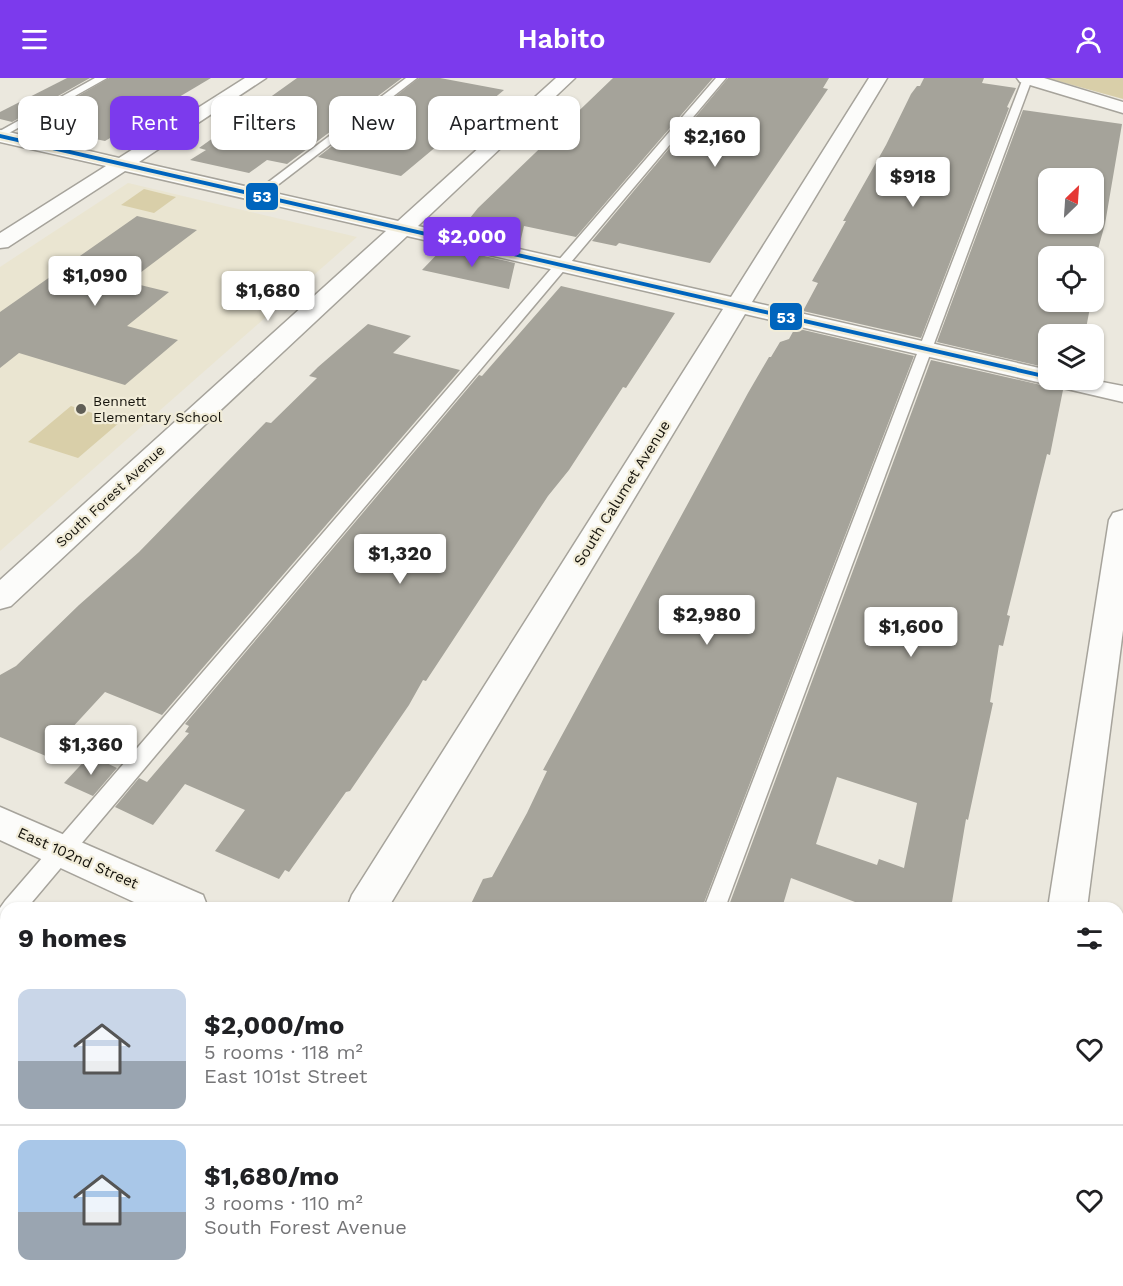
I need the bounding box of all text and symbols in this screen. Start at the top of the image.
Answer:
icon: menu [18,23,51,56]
text: Habito [518,23,605,55]
icon: person [1072,23,1105,56]
chip: Buy [18,96,98,150]
chip: Rent [110,96,199,150]
chip: Filters [211,96,317,150]
chip: New [329,96,416,150]
chip: Apartment [428,96,580,150]
pin: $2,160 [666,117,764,168]
text: $2,160 [684,124,746,148]
pin: $918 [877,157,949,208]
text: $918 [890,164,936,188]
north arrow [1038,168,1104,234]
map controls [1038,168,1104,390]
line badge: 53 [245,182,279,211]
text: 53 [253,187,271,206]
pin: $2,000 [423,217,521,268]
text: $2,000 [438,224,507,248]
button: locate [1038,246,1104,312]
pin: $1,090 [46,256,144,307]
text: $1,090 [62,263,128,287]
pin: $1,680 [219,271,317,322]
text: $1,680 [236,278,300,302]
line badge: 53 [769,302,803,331]
text: 53 [777,308,795,327]
button: layers [1038,324,1104,390]
place label: Bennett Elementary School [93,393,223,425]
marker: Bennett Elementary School [74,402,88,416]
street label: South Calumet Avenue [570,417,674,569]
street label: South Forest Avenue [53,442,167,550]
pin: $1,320 [351,534,449,585]
text: $1,320 [368,541,432,565]
pin: $2,980 [658,595,756,646]
text: $2,980 [673,602,741,626]
pin: $1,600 [862,607,960,658]
text: $1,600 [878,614,944,638]
pin: $1,360 [42,725,140,776]
text: $1,360 [59,732,123,756]
street label: East 102nd Street [15,823,142,893]
icon: filters [1073,922,1106,955]
text: 9 homes [18,923,127,953]
text: $2,000/mo [204,1010,344,1040]
icon: home [66,1013,138,1085]
icon: heart [1073,1033,1106,1066]
text: 5 rooms · 118 m² [204,1040,363,1064]
text: East 101st Street [204,1064,367,1088]
text: $1,680/mo [204,1161,339,1191]
icon: home [66,1164,138,1236]
icon: heart [1073,1184,1106,1217]
text: 3 rooms · 110 m² [204,1191,363,1215]
text: South Forest Avenue [204,1215,407,1239]

